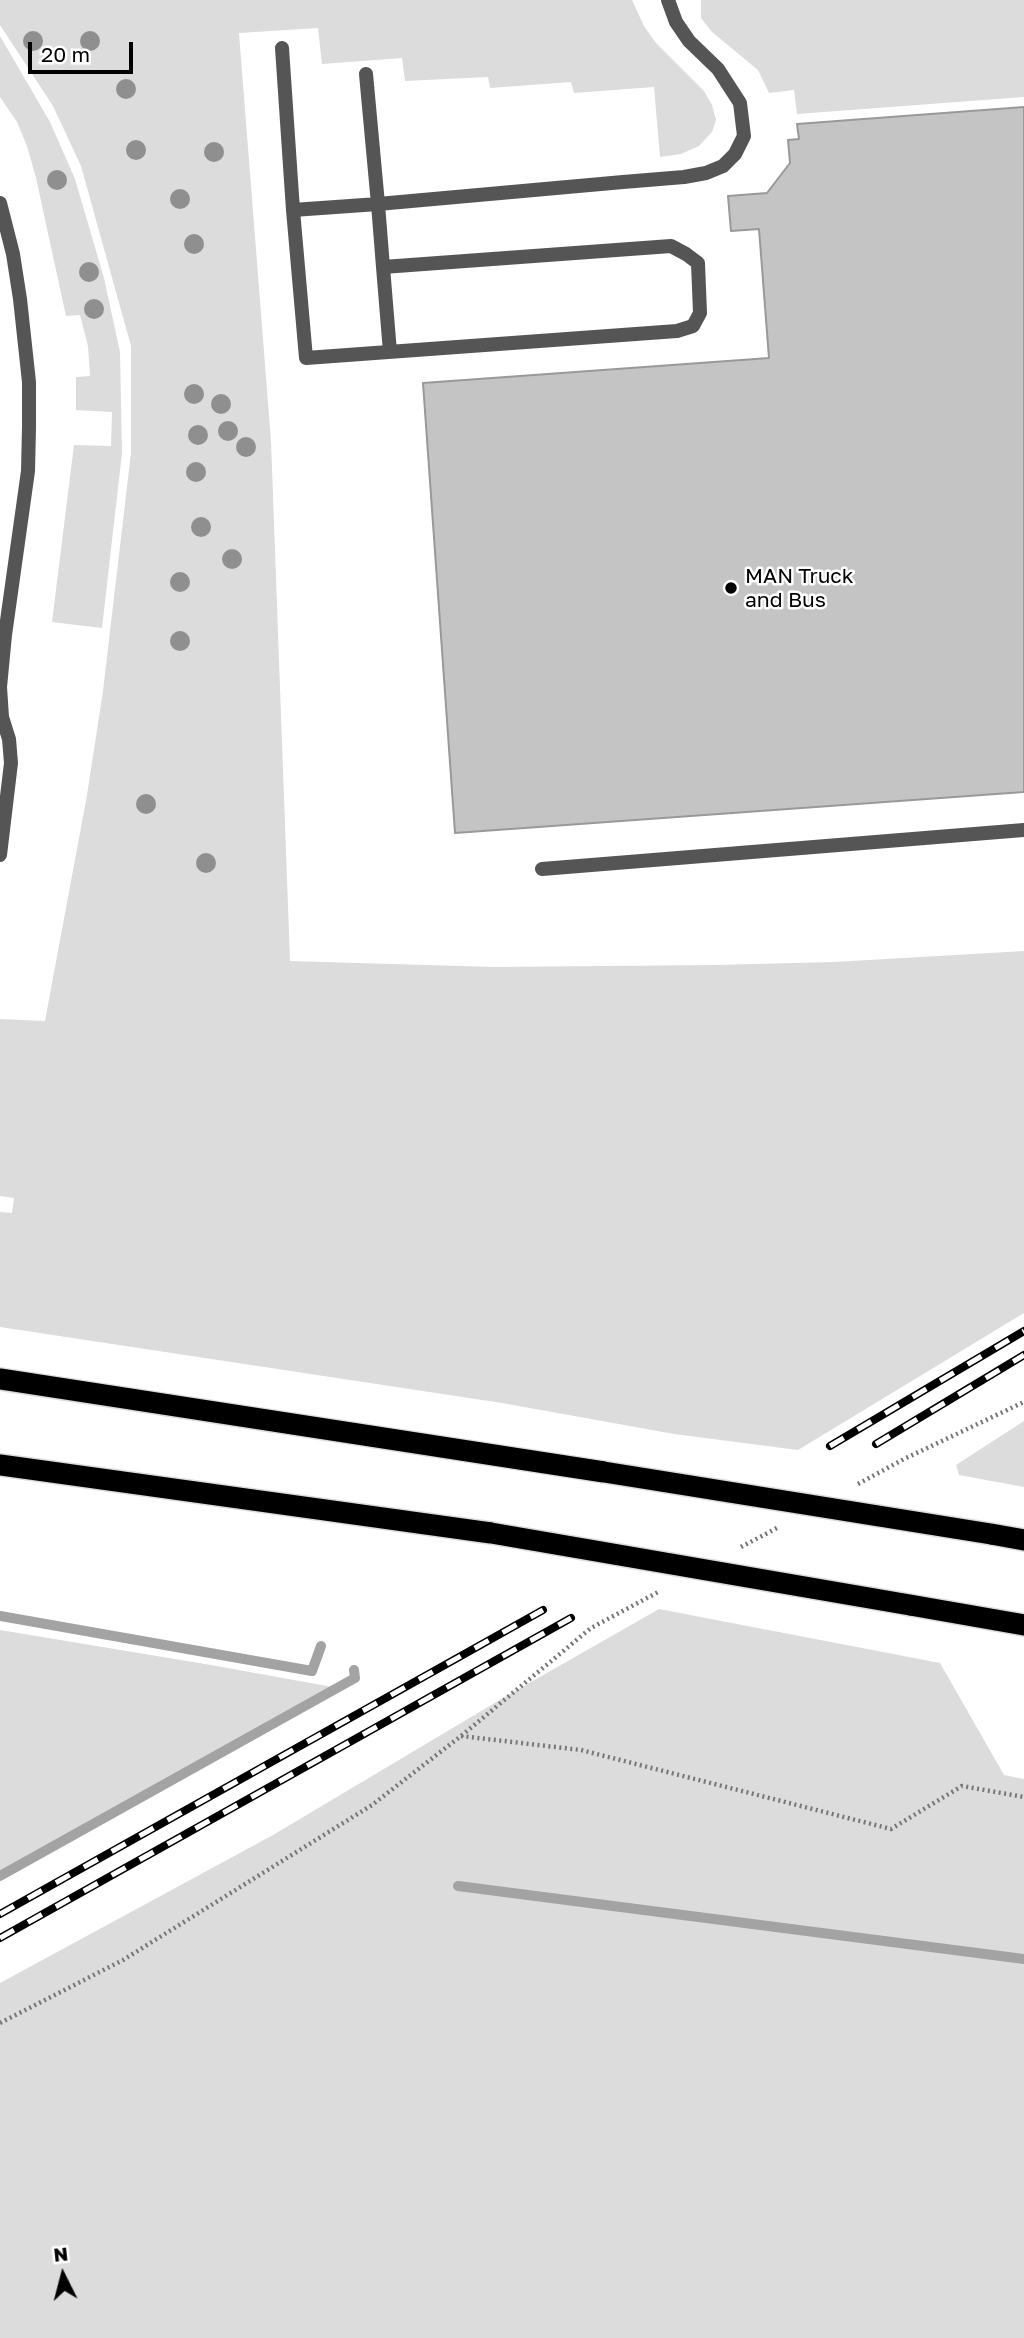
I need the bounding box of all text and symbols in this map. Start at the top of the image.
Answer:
scale bar [32,28,136,72]
text: 20 m [41,41,90,67]
place label: MAN Truck and Bus [745,563,854,613]
marker: MAN Truck and Bus [723,580,739,596]
north arrow [28,2240,98,2310]
text: N [52,2241,69,2266]

